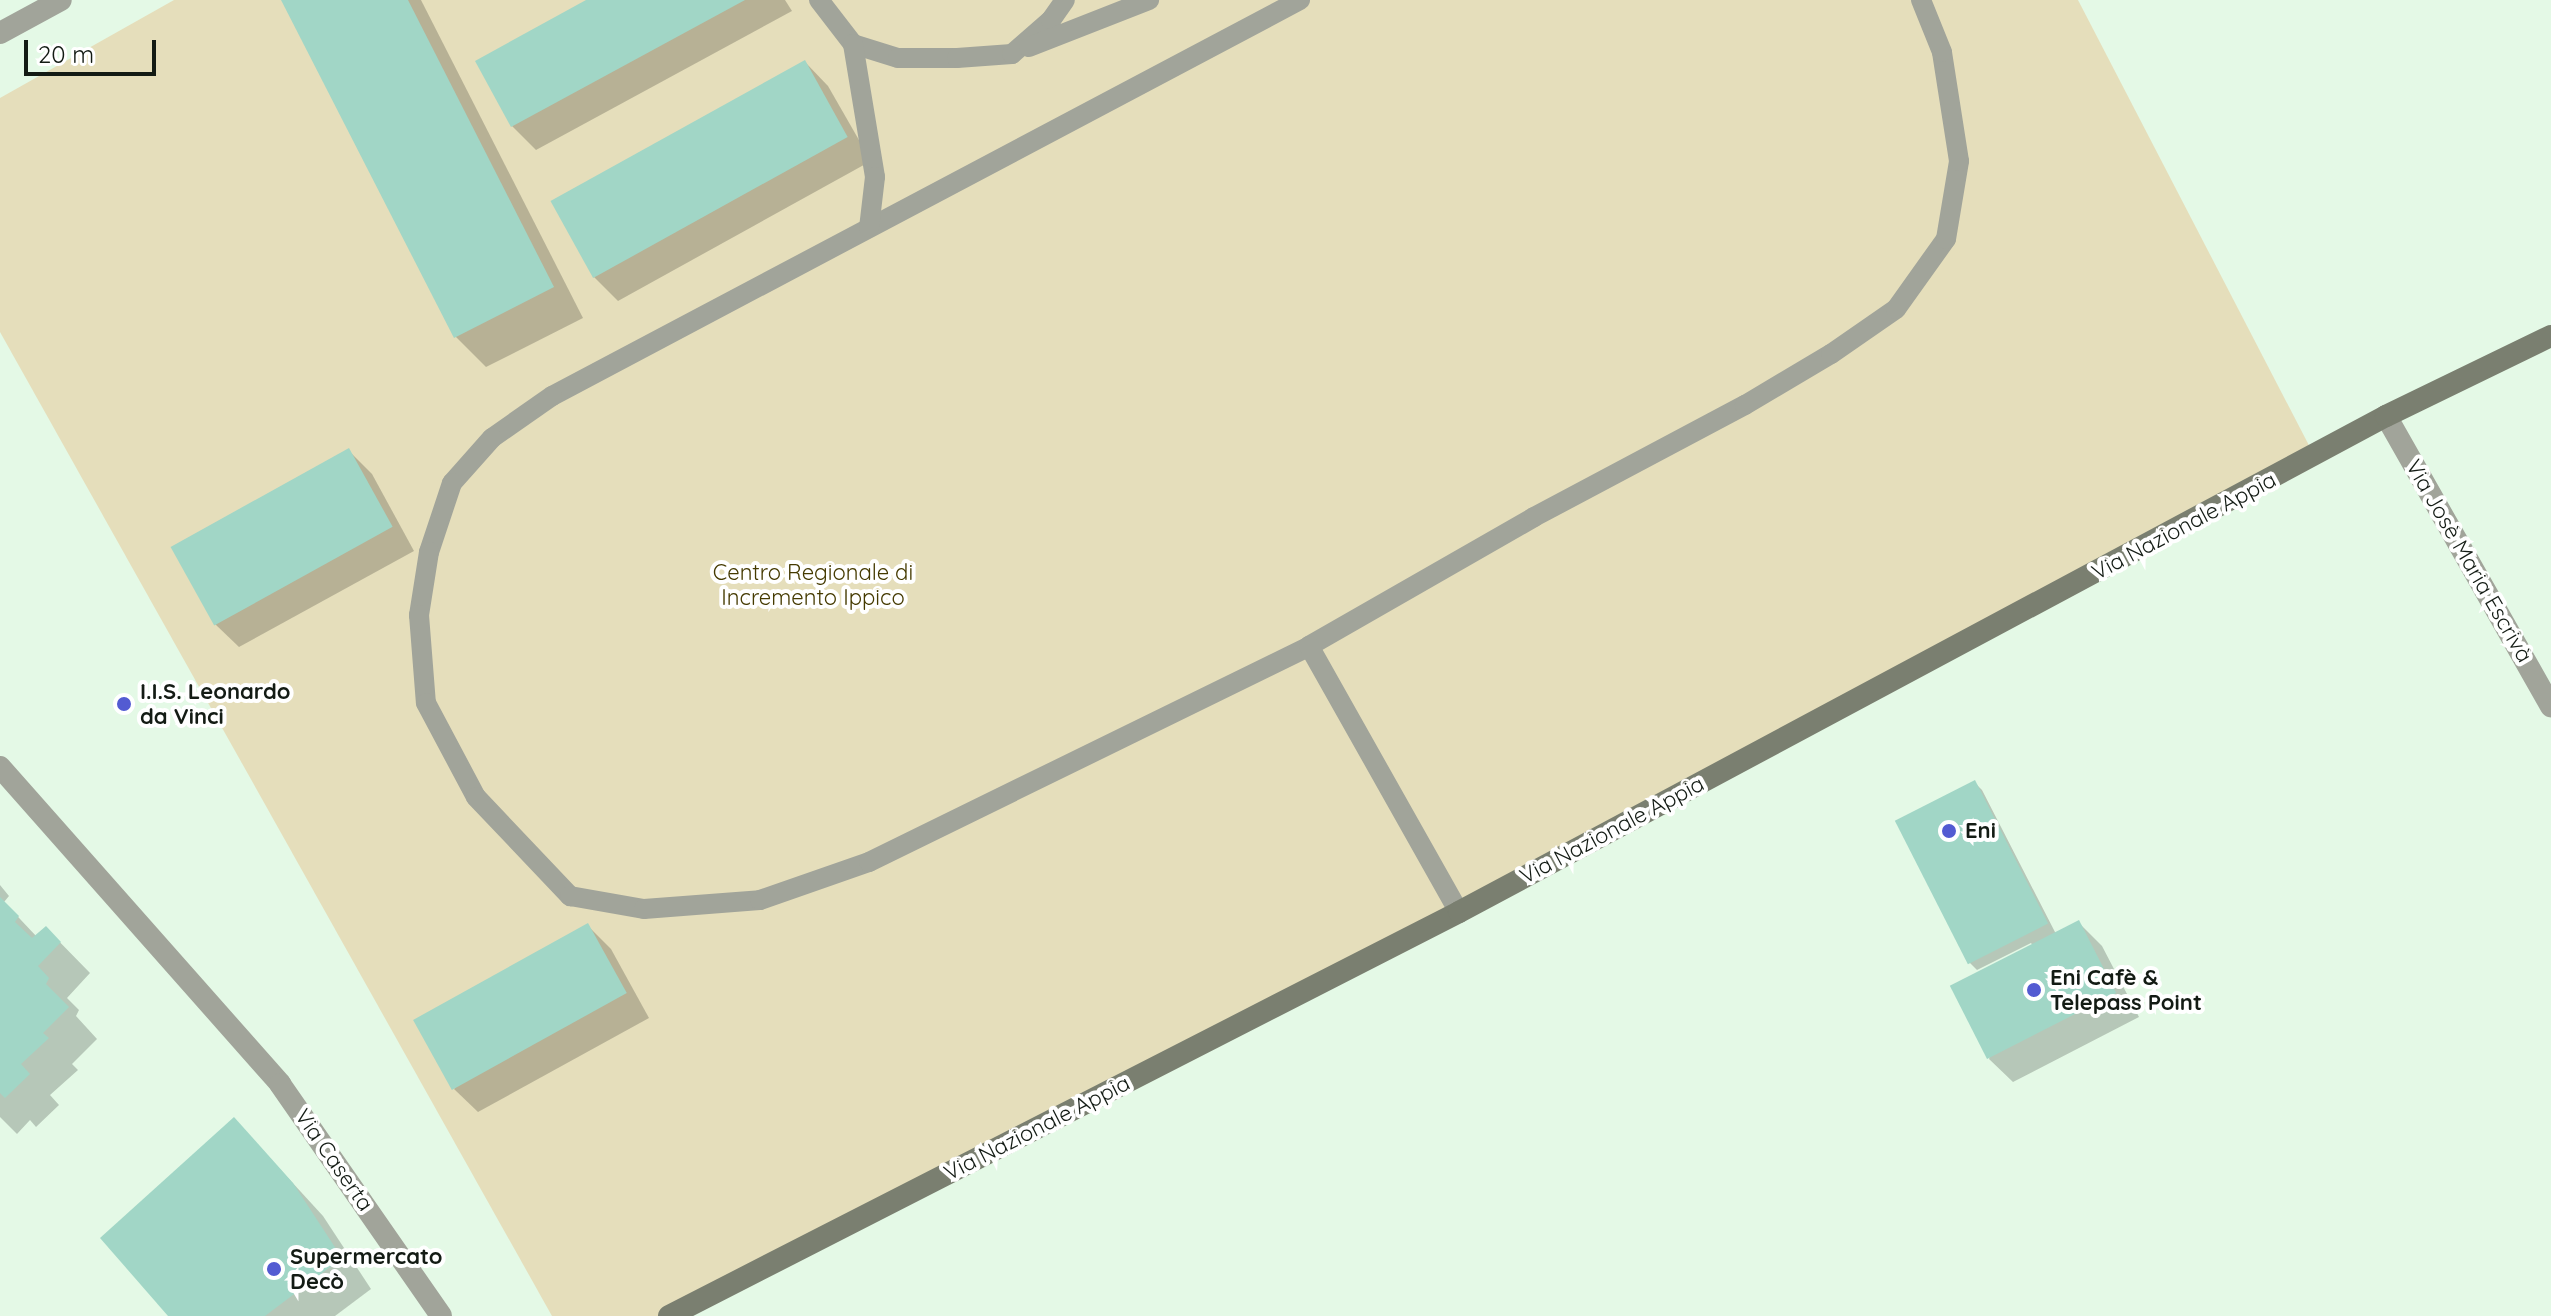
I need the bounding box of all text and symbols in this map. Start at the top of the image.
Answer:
scale bar [28,24,160,74]
text: 20 m [38,39,94,69]
street label: Via Josè Maria Escrivà [2400,455,2538,667]
street label: Via Nazionale Appia [2087,466,2281,586]
park label: Centro Regionale di Incremento Ippico [713,559,913,610]
place label: I.I.S. Leonardo da Vinci [140,678,290,730]
marker: I.I.S. Leonardo da Vinci [115,695,133,713]
street label: Via Nazionale Appia [1515,770,1709,890]
place label: Eni [1965,818,1996,844]
marker: Eni [1940,822,1958,840]
place label: Eni Cafè & Telepass Point [2050,964,2202,1016]
marker: Eni Cafè & Telepass Point [2025,981,2043,999]
street label: Via Nazionale Appia [940,1070,1134,1186]
street label: Via Caserta [289,1104,379,1216]
place label: Supermercato Decò [290,1243,443,1294]
marker: Supermercato Decò [265,1260,283,1278]

